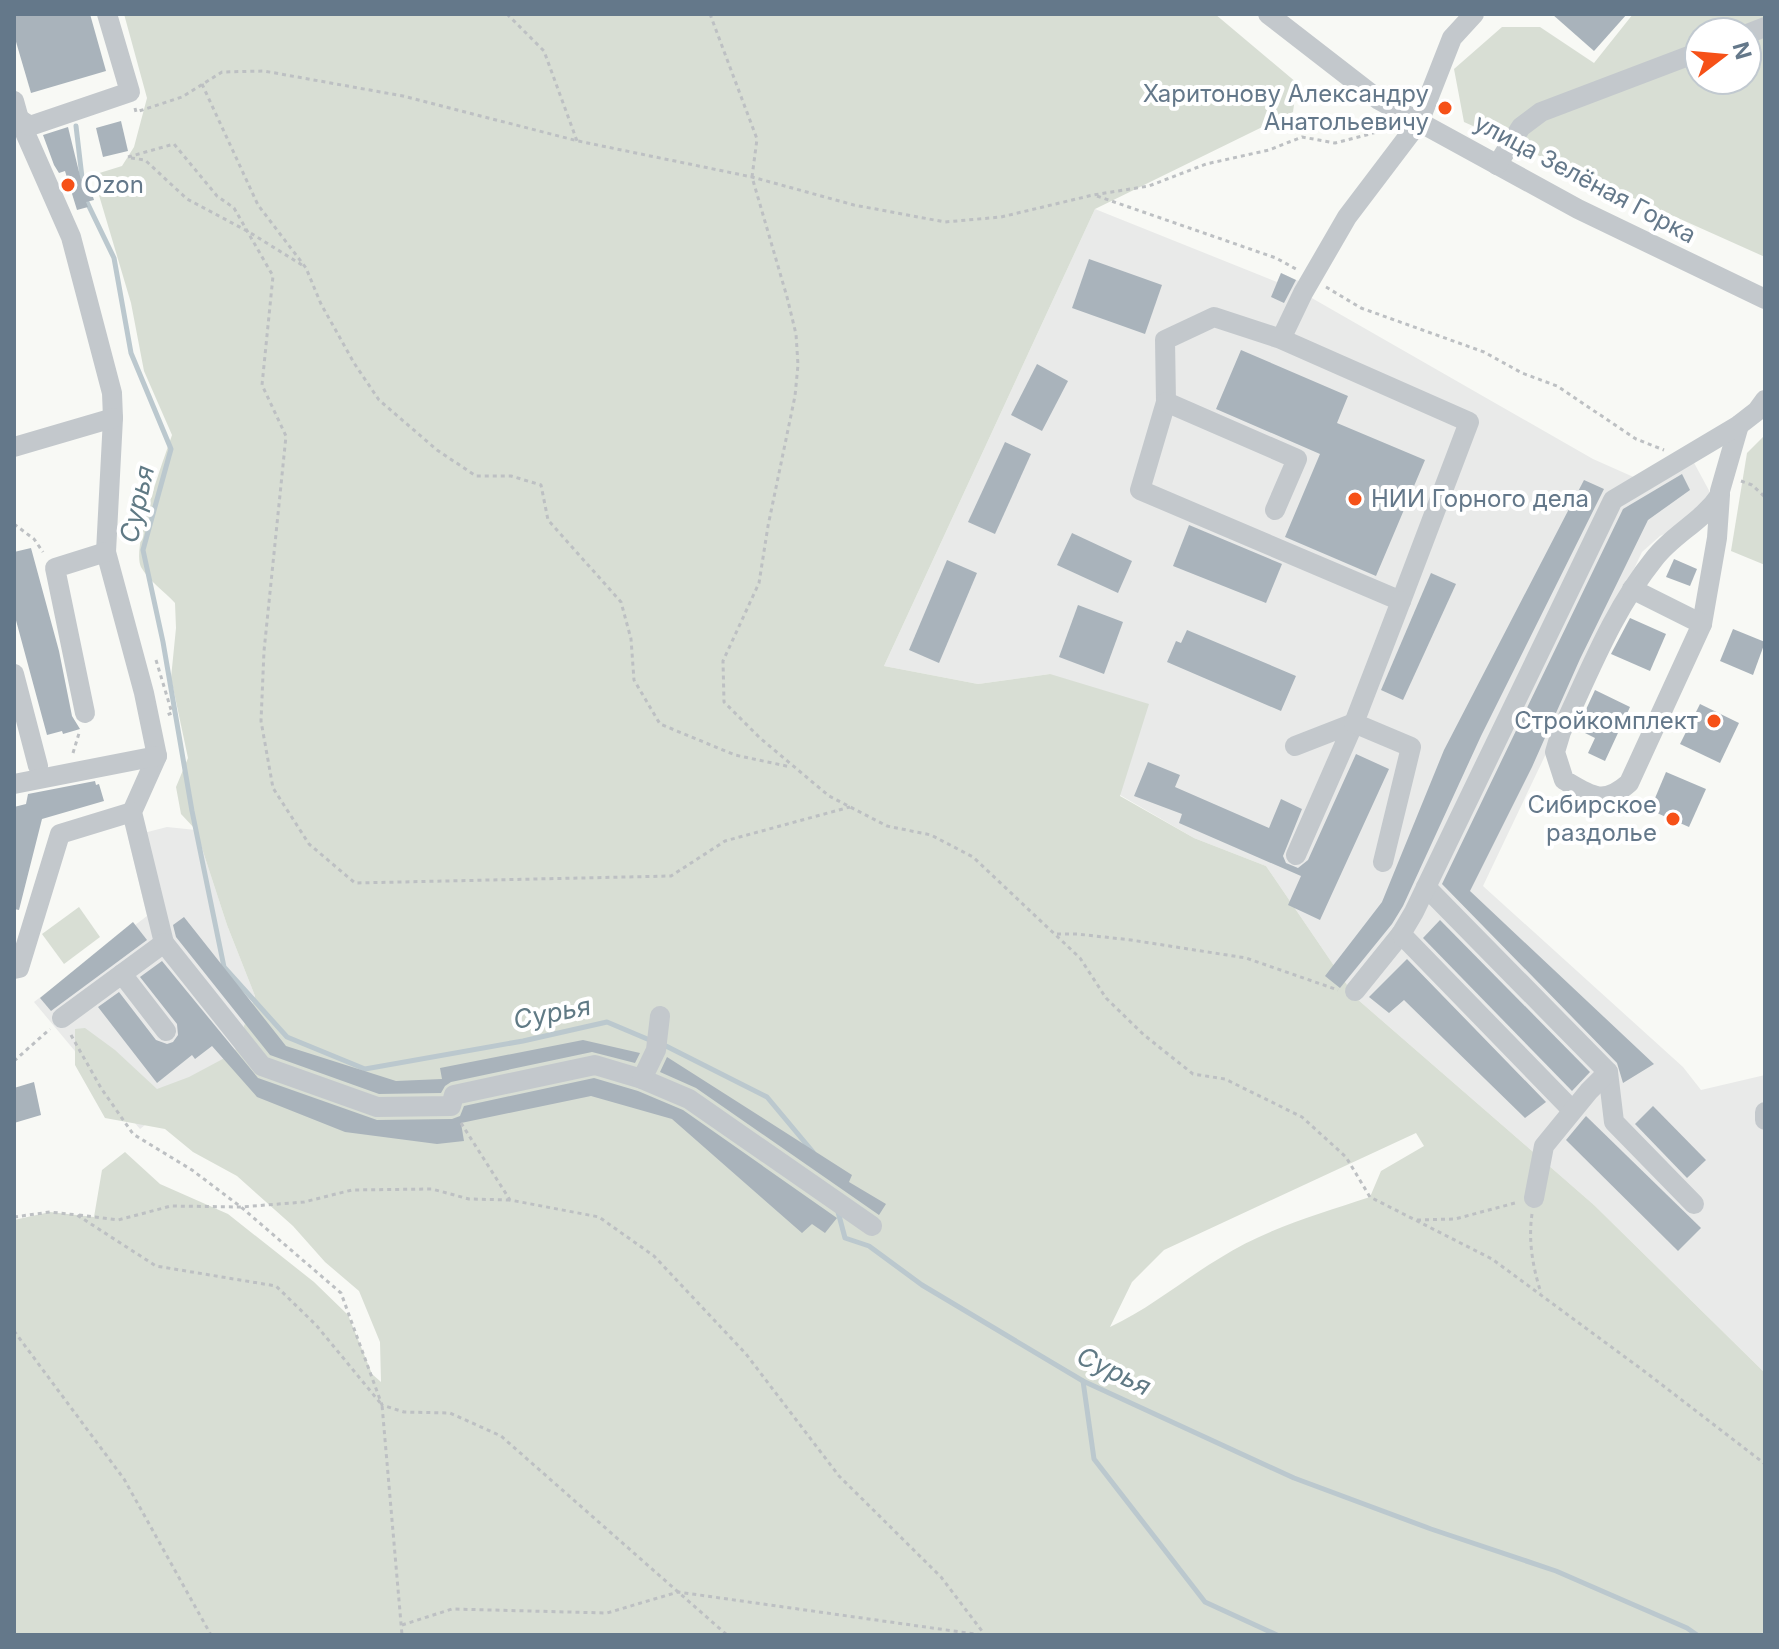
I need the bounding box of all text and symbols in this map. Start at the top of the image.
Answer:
north arrow [1683,16,1763,96]
text: N [1727,39,1757,62]
place label: Харитонову Александру Анатольевичу [1143,79,1429,136]
marker: Харитонову Александру Анатольевичу [1436,99,1454,117]
street label: улица Зелёная Горка [1469,108,1701,249]
place label: Ozon [84,170,144,199]
marker: Ozon [59,176,77,194]
water label: Сурья [113,462,160,546]
place label: НИИ Горного дела [1371,484,1589,513]
marker: НИИ Горного дела [1346,490,1364,508]
place label: Стройкомплект [1514,706,1698,735]
marker: Стройкомплект [1705,712,1723,730]
place label: Сибирское раздолье [1528,790,1657,847]
marker: Сибирское раздолье [1664,810,1682,828]
water label: Сурья [510,990,593,1035]
water label: Сурья [1072,1339,1156,1402]

